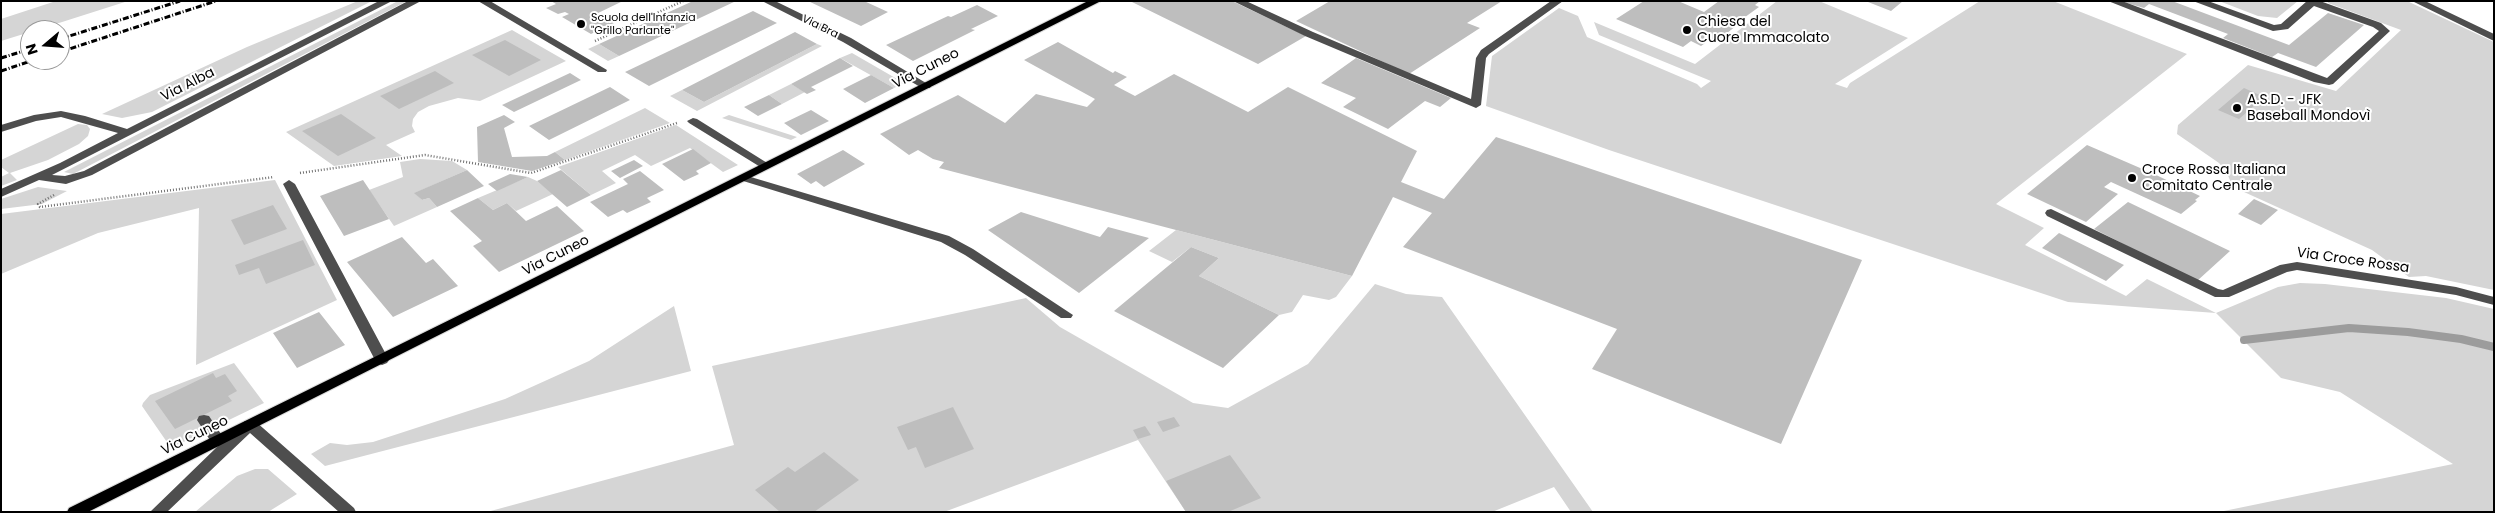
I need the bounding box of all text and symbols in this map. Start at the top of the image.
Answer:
place label: Scuola dell'Infanzia "Grillo Parlante" [591,11,696,37]
street label: Via Bra [800,13,840,41]
place label: Chiesa del Cuore Immacolato [1697,14,1830,46]
marker: Scuola dell'Infanzia "Grillo Parlante" [575,18,587,30]
north arrow [20,20,70,70]
marker: Chiesa del Cuore Immacolato [1681,24,1693,36]
text: N [21,41,43,57]
street label: Via Cuneo [890,45,962,93]
street label: Via Alba [158,64,218,106]
place label: A.S.D. - JFK Baseball Mondovì [2247,92,2370,124]
marker: A.S.D. - JFK Baseball Mondovì [2231,102,2243,114]
place label: Croce Rossa Italiana Comitato Centrale [2142,162,2286,194]
marker: Croce Rossa Italiana Comitato Centrale [2126,172,2138,184]
street label: Via Cuneo [520,232,592,280]
street label: Via Croce Rossa [2296,245,2410,277]
street label: Via Cuneo [159,413,231,459]

